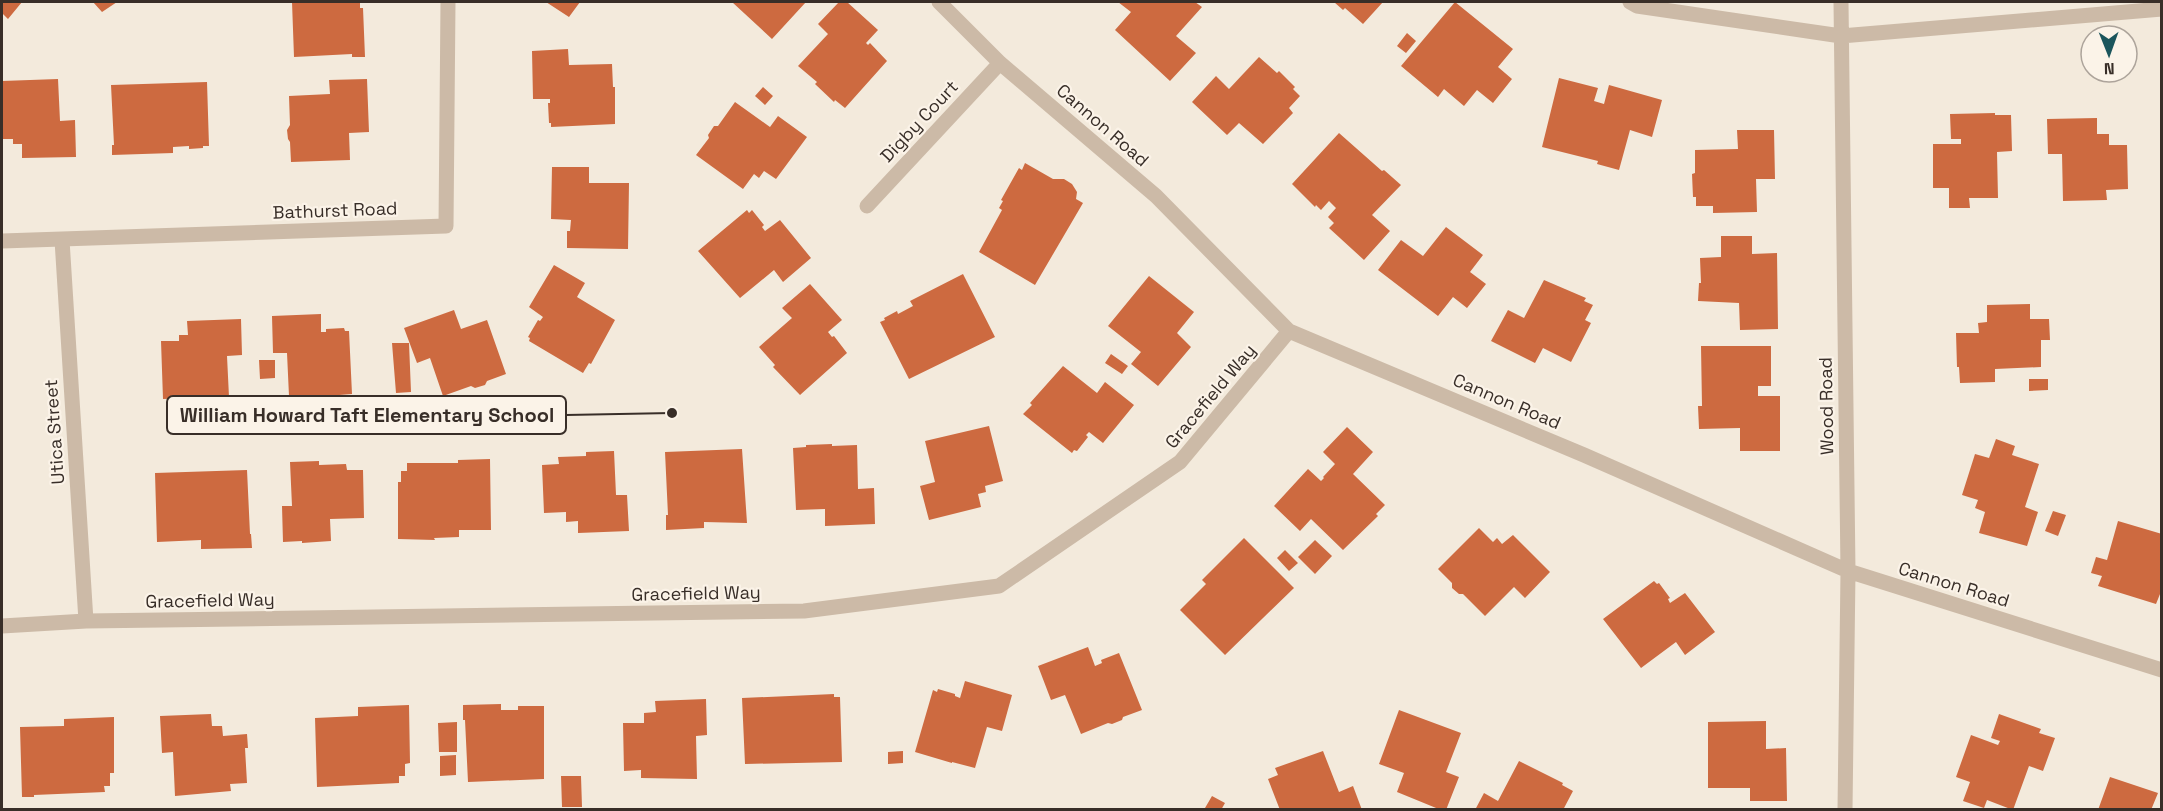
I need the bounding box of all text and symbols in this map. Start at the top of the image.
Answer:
north arrow [2079,24,2139,84]
text: N [2104,58,2115,79]
street label: Digby Court [875,75,963,167]
street label: Cannon Road [1052,79,1154,171]
street label: Bathurst Road [272,196,398,224]
street label: Gracefield Way [1160,339,1260,453]
street label: Wood Road [1814,357,1838,455]
street label: Cannon Road [1450,368,1564,434]
street label: Utica Street [39,379,69,485]
callout: William Howard Taft Elementary School [167,396,566,434]
text: William Howard Taft Elementary School [180,402,554,428]
street label: Cannon Road [1896,556,2012,612]
street label: Gracefield Way [631,580,761,606]
street label: Gracefield Way [145,587,275,613]

